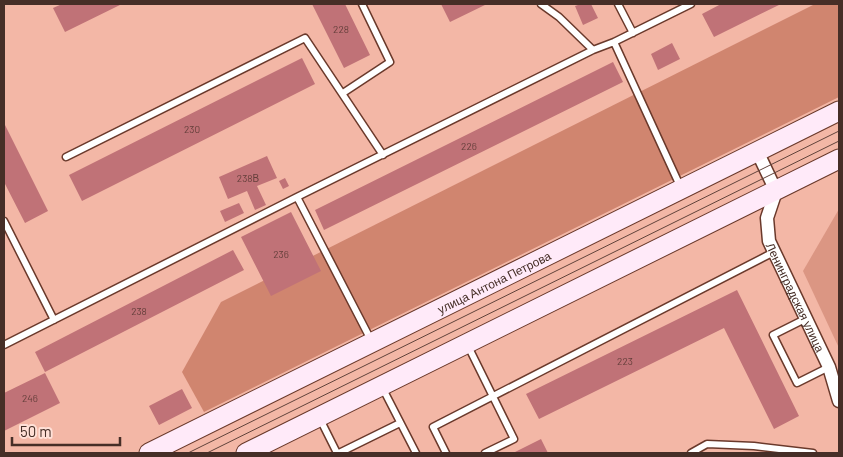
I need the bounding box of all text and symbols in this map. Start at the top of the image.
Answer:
house number: 228 [333,23,349,35]
house number: 230 [184,123,200,135]
house number: 226 [461,140,477,152]
house number: 238В [237,172,259,184]
street label: Ленинградская улица [764,240,828,354]
house number: 236 [273,248,289,260]
street label: улица Антона Петрова [435,248,553,317]
house number: 238 [131,305,147,317]
house number: 223 [617,355,633,367]
house number: 246 [22,392,38,404]
scale bar [12,414,120,446]
text: 50 m [20,422,52,440]

